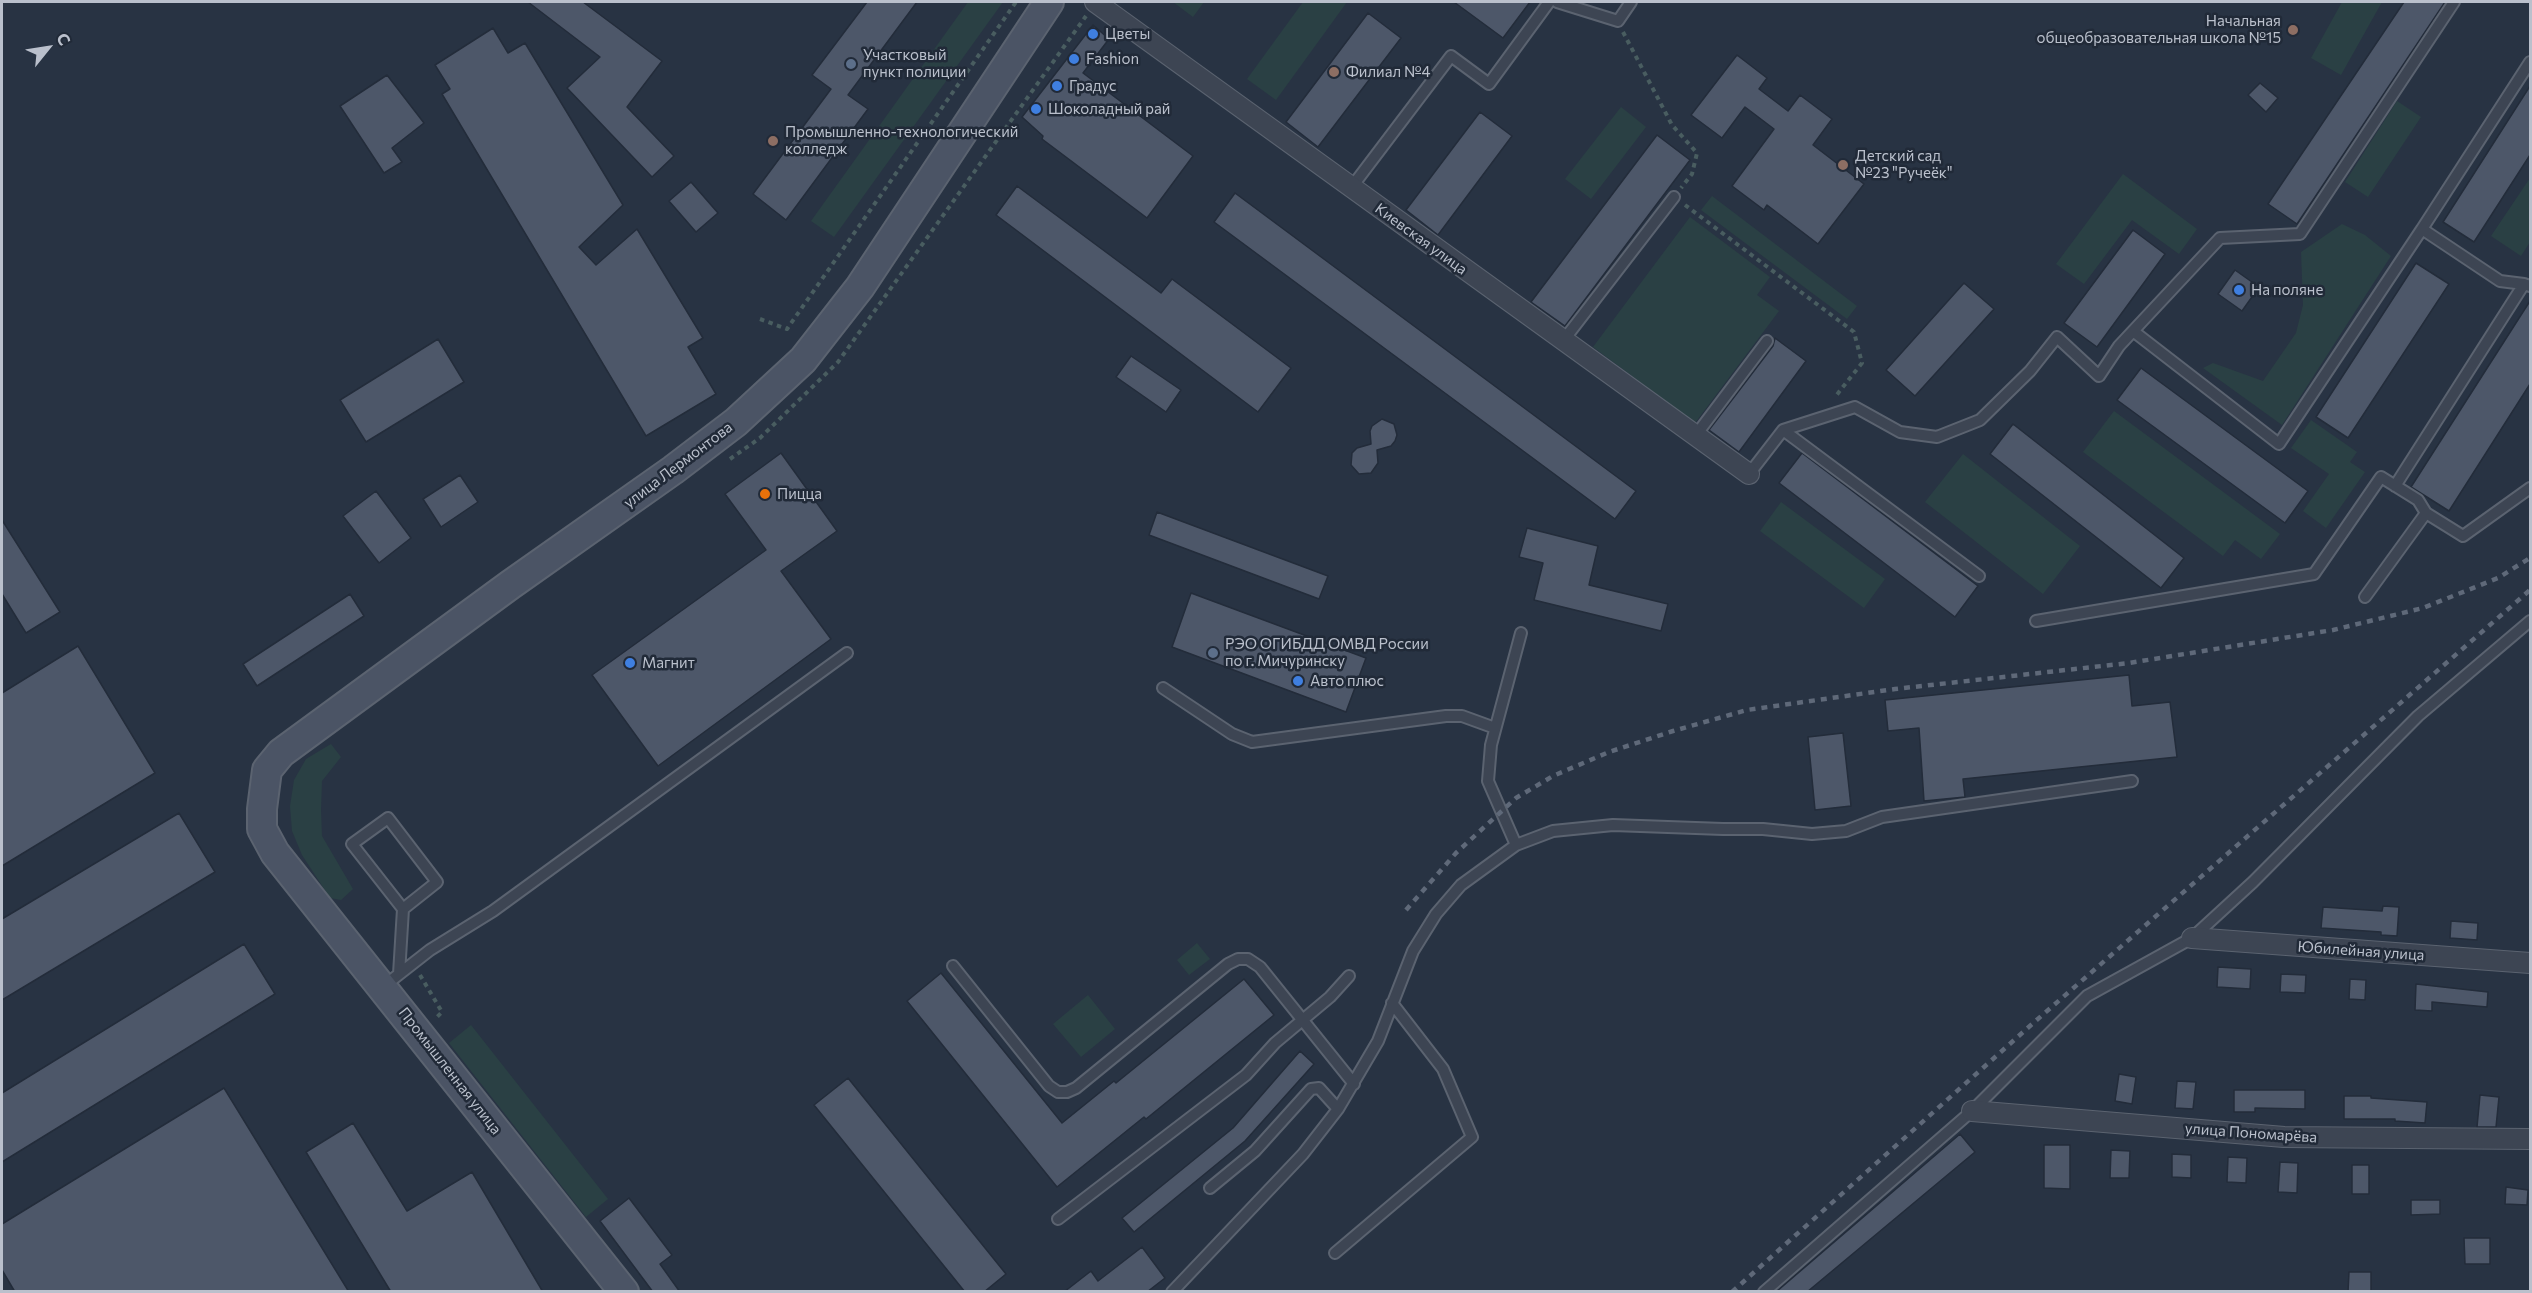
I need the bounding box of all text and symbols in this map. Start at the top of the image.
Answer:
place label: Начальная общеобразовательная школа №15 [2037,12,2281,47]
north arrow [18,18,78,78]
marker: Начальная общеобразовательная школа №15 [2286,23,2300,37]
place label: Цветы [1105,25,1150,43]
marker: Цветы [1086,27,1100,41]
text: С [53,29,75,48]
place label: Участковый пункт полиции [863,46,966,81]
place label: Fashion [1086,50,1139,68]
marker: Fashion [1067,52,1081,66]
marker: Участковый пункт полиции [844,57,858,71]
place label: Филиал №4 [1346,63,1431,81]
marker: Филиал №4 [1327,65,1341,79]
place label: Градус [1069,77,1116,95]
marker: Градус [1050,79,1064,93]
place label: Шоколадный рай [1048,100,1170,118]
marker: Шоколадный рай [1029,102,1043,116]
place label: Промышленно-технологический колледж [785,123,1018,158]
marker: Промышленно-технологический колледж [766,134,780,148]
place label: Детский сад №23 "Ручеёк" [1855,147,1952,182]
marker: Детский сад №23 "Ручеёк" [1836,158,1850,172]
street label: Киевская улица [1371,200,1471,278]
place label: На поляне [2251,281,2323,299]
marker: На поляне [2232,283,2246,297]
street label: улица Лермонтова [620,418,736,512]
place label: Пицца [777,485,822,503]
marker: Пицца [758,487,772,501]
place label: РЭО ОГИБДД ОМВД России по г. Мичуринску [1225,635,1429,670]
marker: РЭО ОГИБДД ОМВД России по г. Мичуринску [1206,646,1220,660]
place label: Магнит [642,654,695,672]
marker: Магнит [623,656,637,670]
place label: Авто плюс [1310,672,1384,690]
marker: Авто плюс [1291,674,1305,688]
street label: Юбилейная улица [2297,938,2425,964]
street label: Промышленная улица [395,1004,505,1138]
street label: улица Пономарёва [2184,1119,2318,1147]

